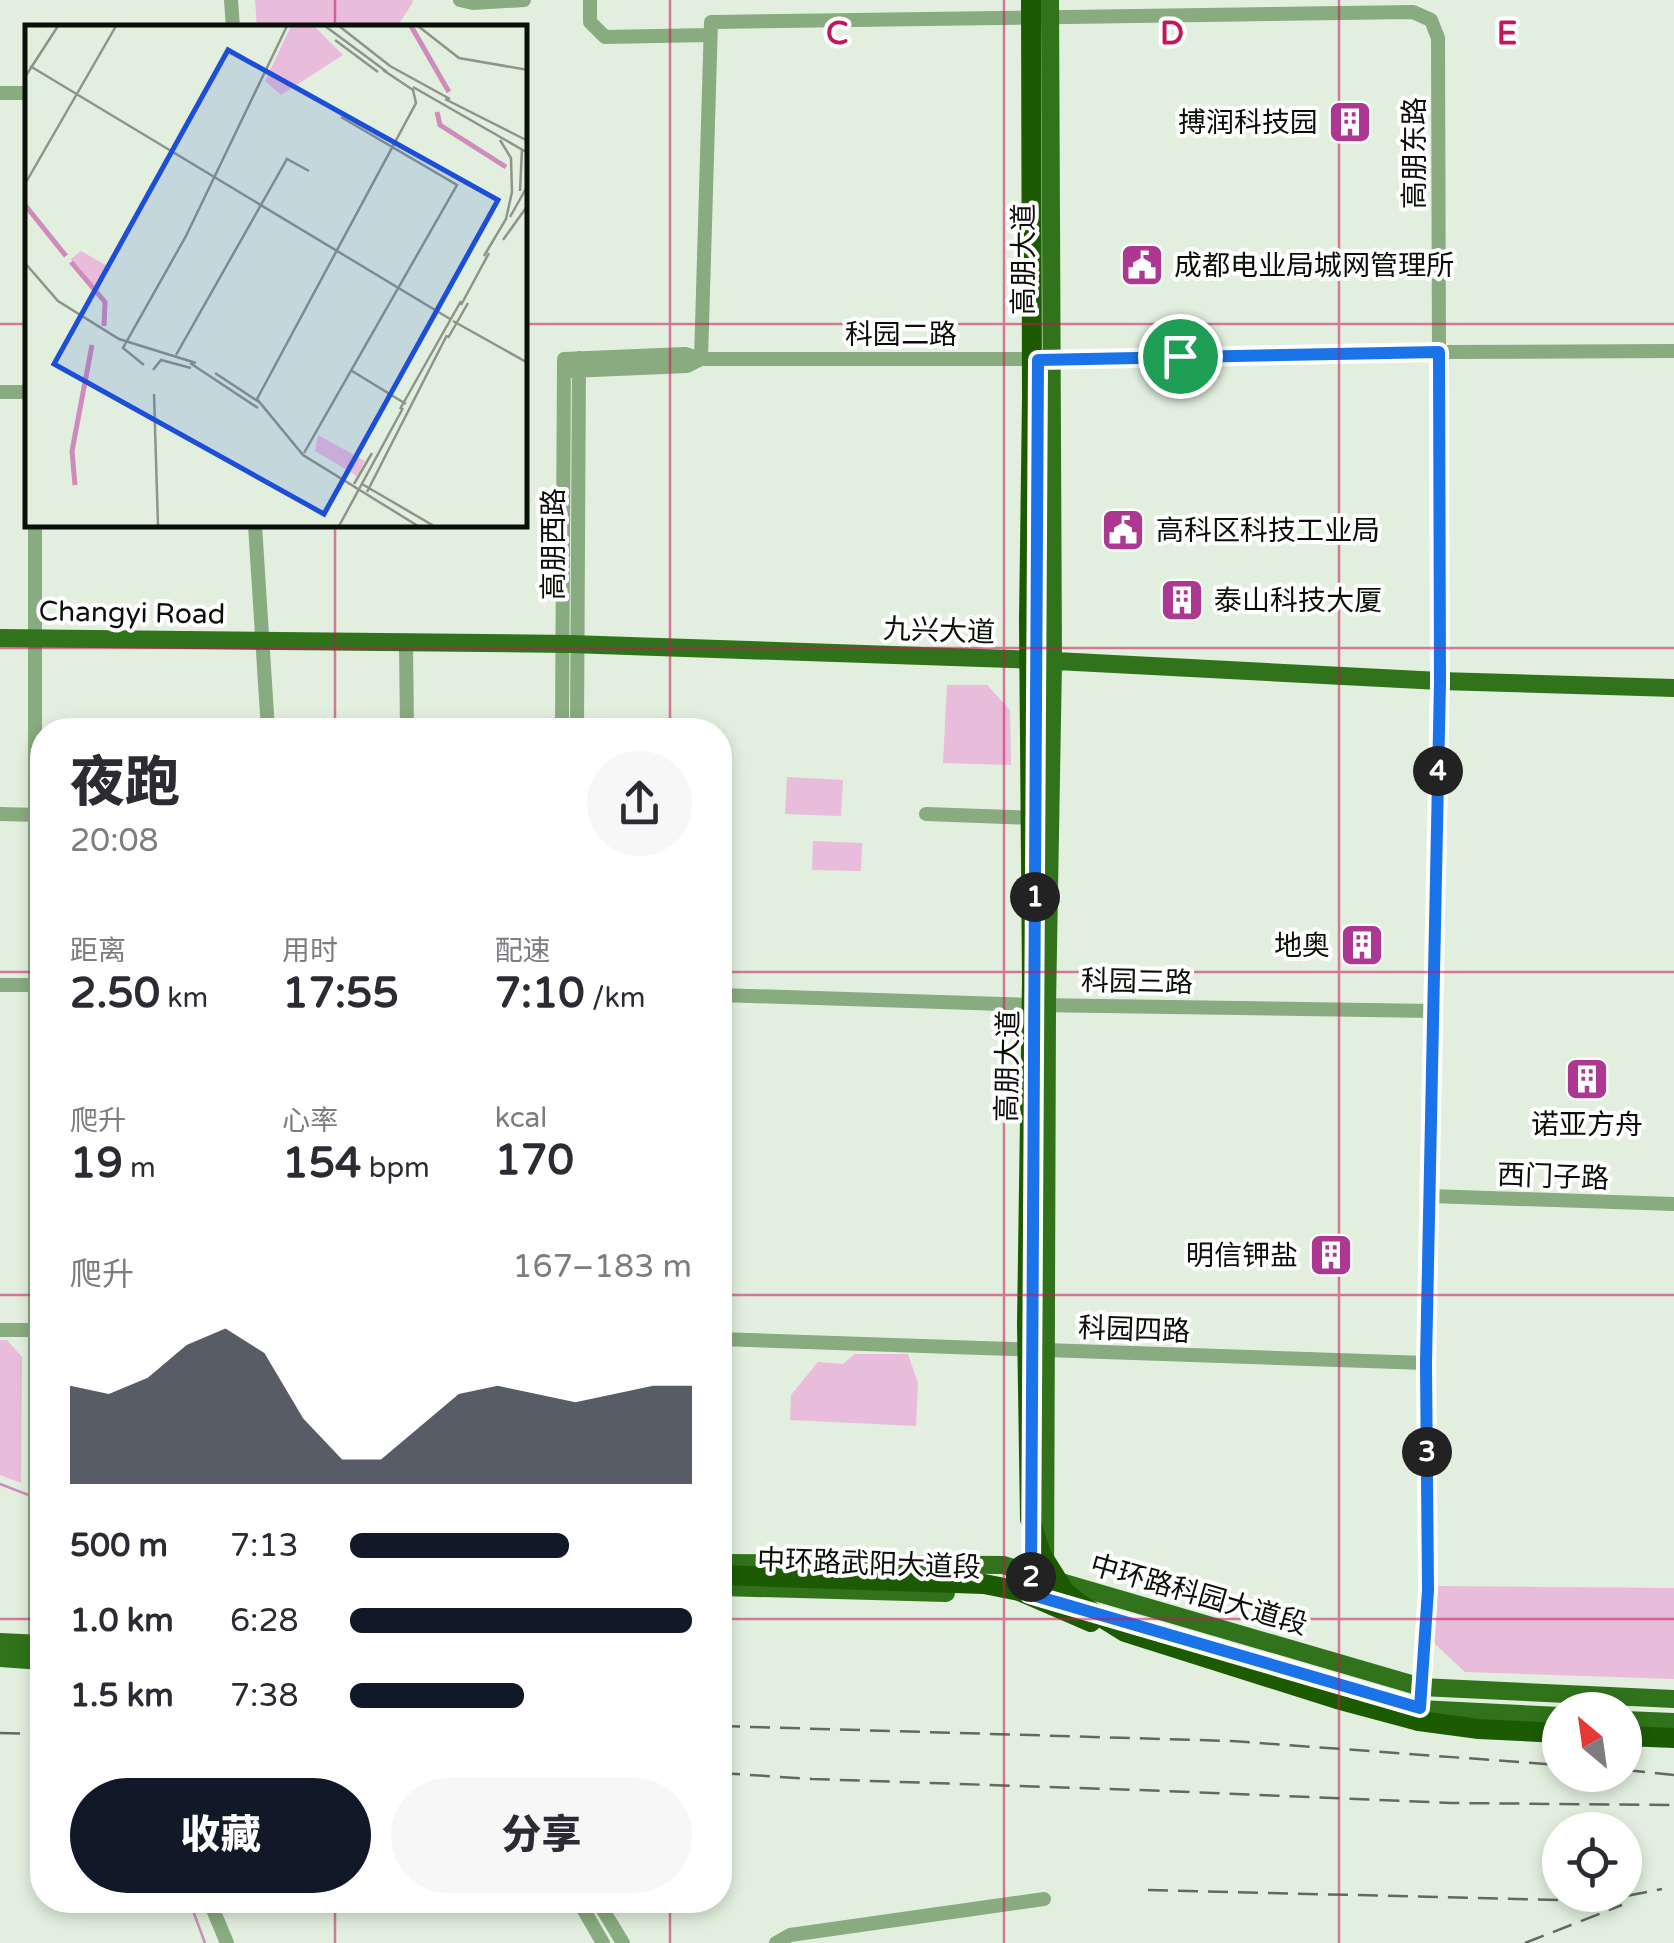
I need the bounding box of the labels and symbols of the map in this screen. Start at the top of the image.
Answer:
text: C [826,15,848,53]
text: D [1160,15,1184,53]
text: E [1497,15,1517,53]
inset map [25,25,528,528]
street label: 高朋东路 [1398,97,1432,209]
building icon: 搏润科技园 [1327,99,1373,145]
place label: 搏润科技园 [1178,106,1318,140]
street label: 高朋大道 [1007,203,1041,315]
public building icon: 成都电业局城网管理所 [1119,242,1165,288]
place label: 成都电业局城网管理所 [1174,249,1454,283]
pin [1138,314,1223,399]
street label: 科园二路 [845,318,957,352]
street label: 高朋西路 [537,488,571,600]
public building icon: 高科区科技工业局 [1100,507,1146,553]
place label: 高科区科技工业局 [1156,514,1380,548]
building icon: 泰山科技大厦 [1159,577,1205,623]
place label: 泰山科技大厦 [1214,584,1382,618]
street label: Changyi Road [38,594,226,632]
street label: 九兴大道 [882,612,996,650]
pin: 4 [1413,746,1463,796]
pin: 1 [1010,872,1060,922]
building icon: 地奥 [1339,922,1385,968]
place label: 地奥 [1274,929,1330,963]
street label: 科园三路 [1081,964,1193,1000]
street label: 高朋大道 [990,1010,1026,1122]
building icon: 诺亚方舟 [1564,1056,1610,1102]
place label: 诺亚方舟 [1531,1108,1643,1142]
street label: 西门子路 [1496,1158,1610,1196]
building icon: 明信钾盐 [1308,1232,1354,1278]
place label: 明信钾盐 [1186,1239,1298,1273]
street label: 科园四路 [1077,1311,1191,1349]
pin: 3 [1402,1427,1452,1477]
street label: 中环路武阳大道段 [756,1543,981,1585]
street label: 中环路科园大道段 [1086,1548,1311,1642]
pin: 2 [1006,1552,1056,1602]
north arrow [1542,1692,1642,1792]

